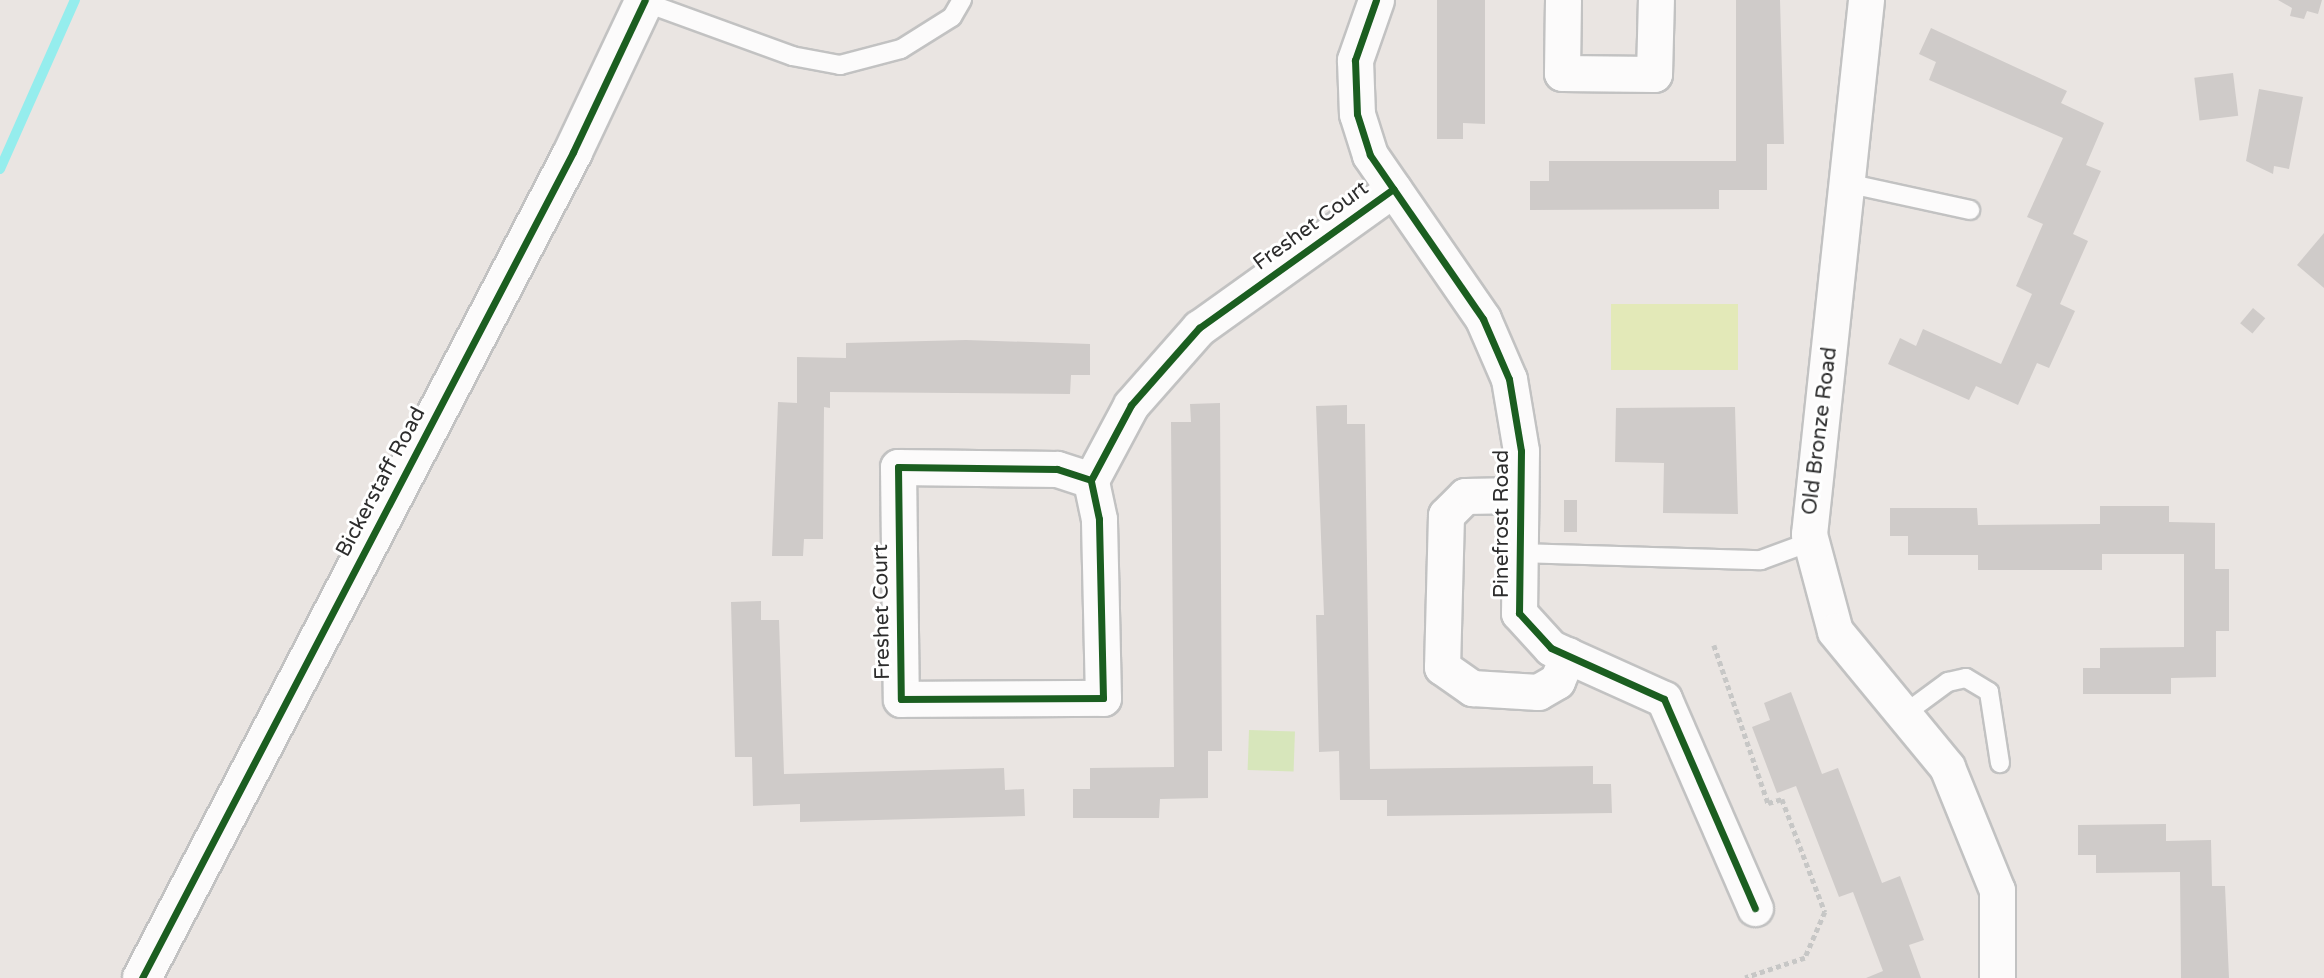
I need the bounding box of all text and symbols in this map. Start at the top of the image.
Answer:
street label: Freshet Court [1249,176,1373,276]
street label: Old Bronze Road [1797,346,1843,516]
street label: Bickerstaff Road [331,403,431,561]
street label: Pinefrost Road [1489,450,1515,598]
street label: Freshet Court [868,544,896,680]

